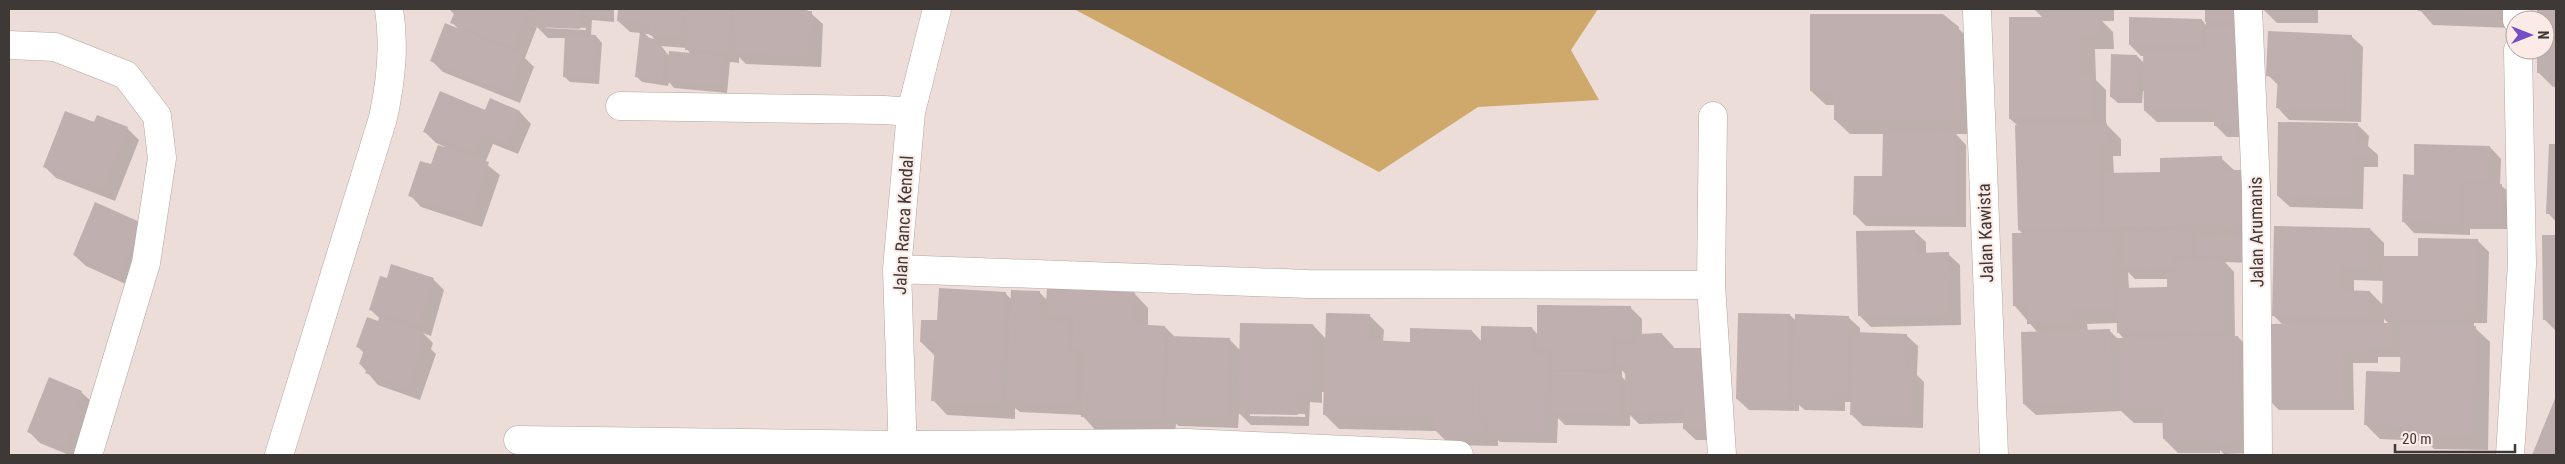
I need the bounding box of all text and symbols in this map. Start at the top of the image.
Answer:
north arrow [2505,10,2555,60]
text: N [2535,31,2551,39]
street label: Jalan Ranca Kendal [889,155,917,295]
street label: Jalan Arumanis [2245,176,2267,288]
street label: Jalan Kawista [1973,183,1997,283]
scale bar [2395,422,2515,454]
text: 20 m [2402,430,2432,448]

